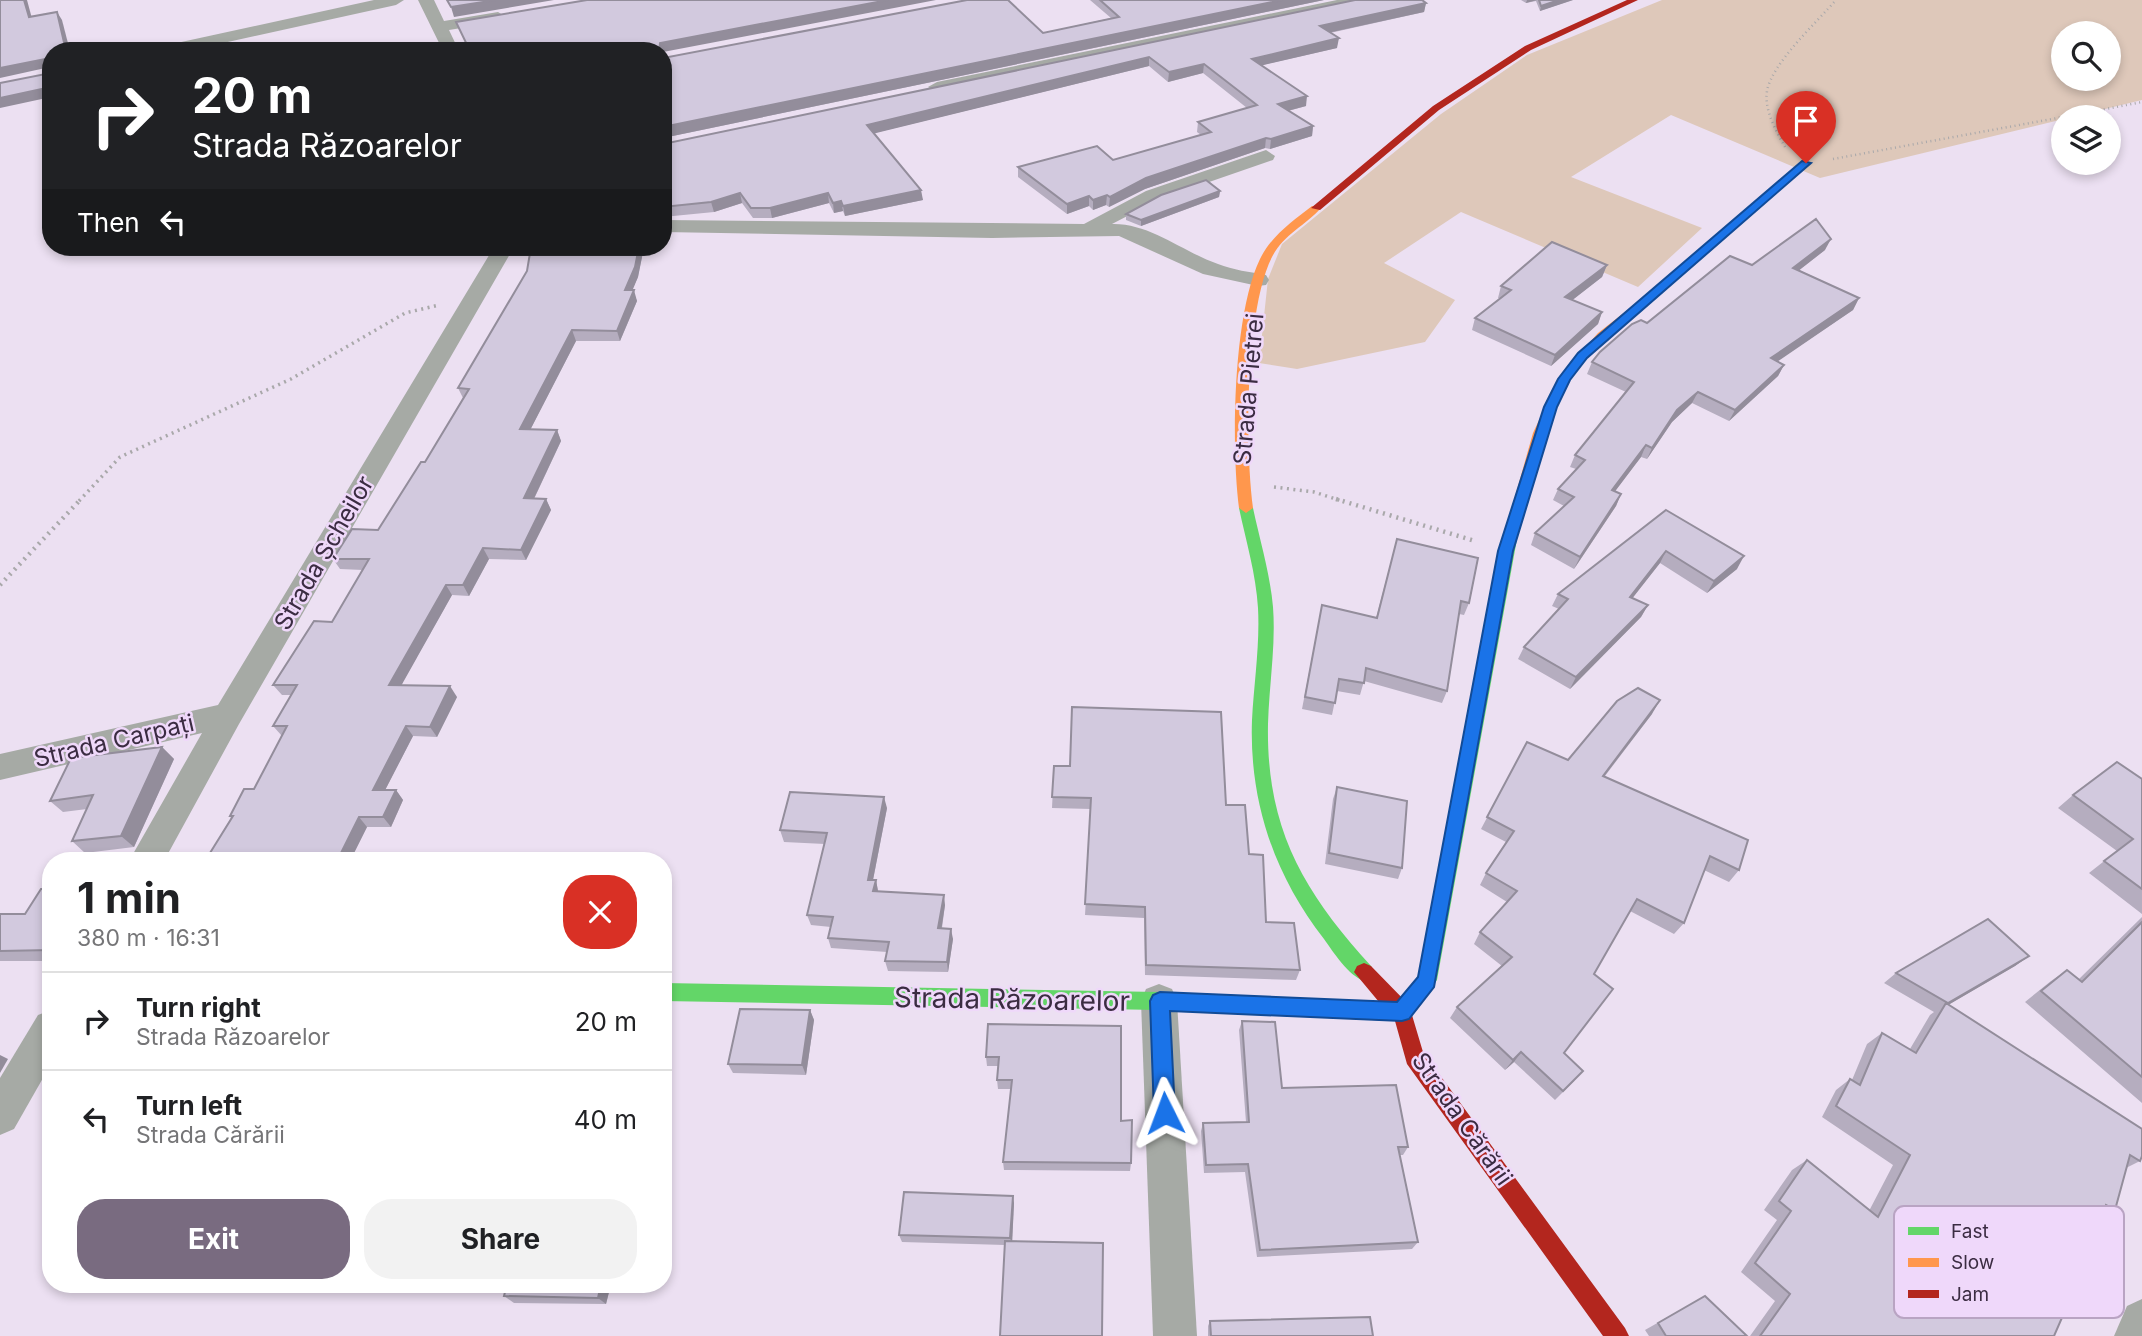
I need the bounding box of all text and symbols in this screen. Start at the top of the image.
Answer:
map controls [2051,21,2121,175]
button: search [2051,21,2121,91]
text: 20 m [192,66,312,125]
icon: right [77,70,168,161]
pin [1776,91,1836,163]
icon: arrive [1787,102,1825,140]
button: layers [2051,105,2121,175]
text: Strada Răzoarelor [192,126,462,165]
icon: left [154,203,192,241]
text: Then [77,207,140,238]
street label: Strada Pietrei [1227,312,1270,466]
street label: Strada Șcheilor [268,471,379,635]
street label: Strada Carpați [31,708,197,773]
text: 1 min [77,872,181,923]
button: close [563,875,637,949]
text: 380 m · 16:31 [77,924,220,952]
street label: Strada Răzoarelor [894,980,1130,1018]
text: Turn right [136,992,261,1023]
icon: right [77,1002,115,1040]
text: 20 m [575,1006,637,1037]
text: Strada Răzoarelor [136,1023,330,1051]
street label: Strada Cărării [1406,1047,1519,1191]
position arrow [1128,1076,1202,1150]
text: Turn left [136,1090,242,1121]
icon: left [77,1100,115,1138]
text: 40 m [574,1104,637,1135]
text: Strada Cărării [136,1121,285,1149]
button: Exit [77,1199,350,1279]
button: Share [364,1199,637,1279]
legend [1894,1206,2124,1318]
text: Fast [1951,1220,1989,1243]
text: Slow [1951,1251,1994,1274]
text: Jam [1951,1283,1989,1306]

